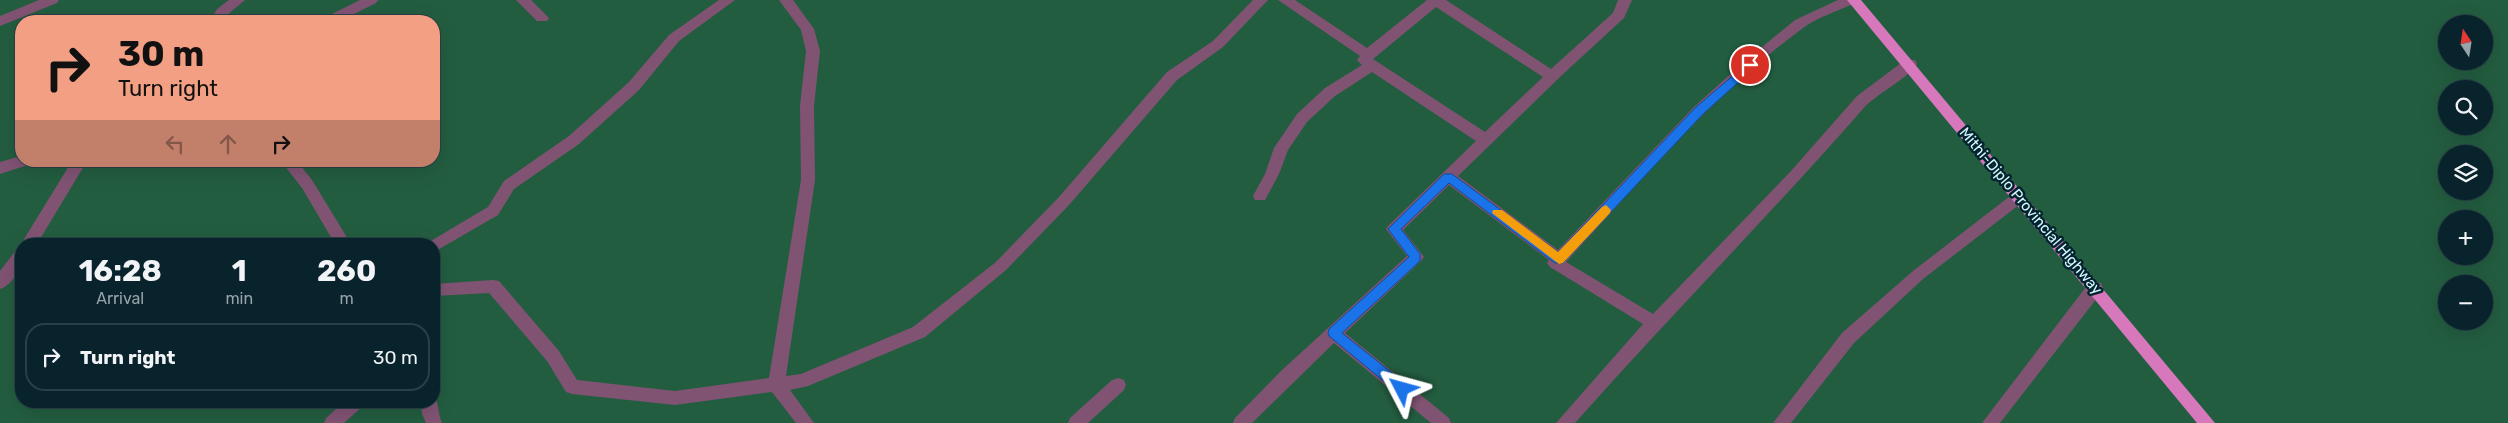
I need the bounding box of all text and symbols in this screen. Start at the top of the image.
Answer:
north arrow [2438,15,2492,70]
map controls [2438,15,2493,330]
text: 30 m [118,33,204,75]
icon: right [35,35,100,100]
pin [1729,44,1771,86]
icon: arrive [1736,51,1764,79]
text: Turn right [118,75,218,102]
button: search [2438,80,2493,135]
street label: Mithi-Diplo Provincial Highway [1956,124,2106,298]
icon: left [161,130,189,158]
icon: ahead [214,130,242,158]
icon: right [267,130,295,158]
button: layers [2438,145,2493,200]
button: + [2438,210,2493,265]
text: 16:28 [79,253,162,289]
text: 1 [232,253,247,289]
text: 260 [317,253,376,289]
button: − [2438,275,2493,330]
text: Arrival [96,289,144,308]
text: min [225,289,253,308]
text: m [339,289,354,308]
icon: right [37,343,65,371]
text: Turn right [80,346,175,369]
text: 30 m [373,346,418,369]
position arrow [1375,362,1427,414]

